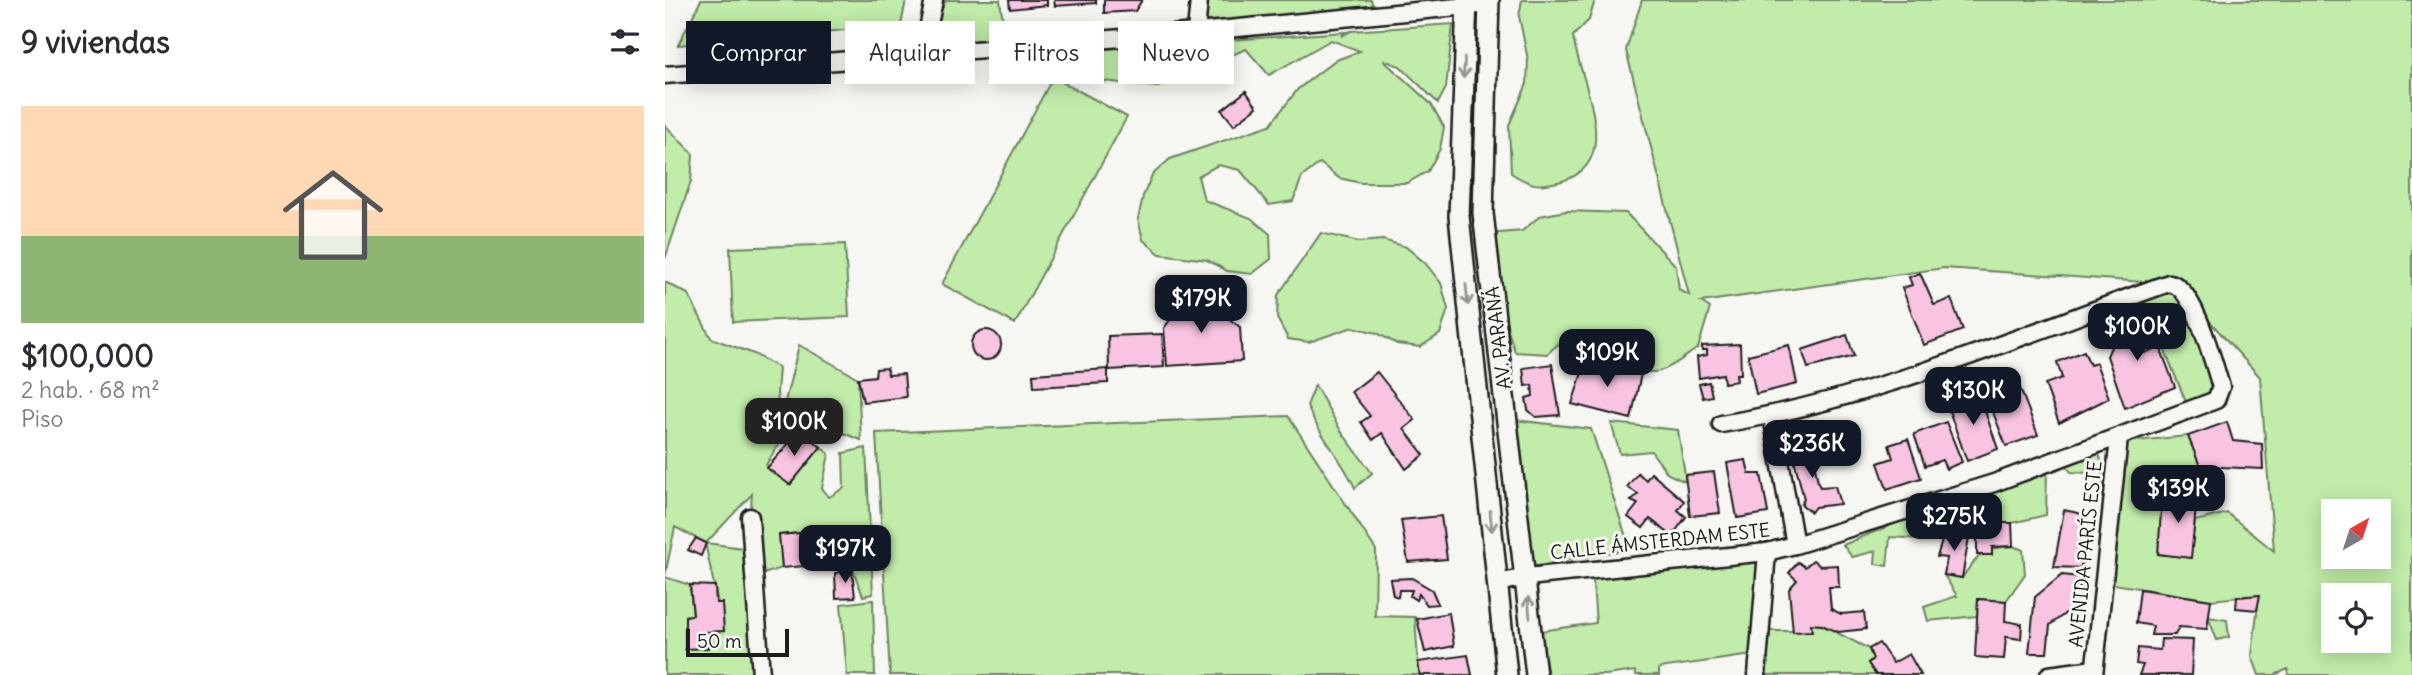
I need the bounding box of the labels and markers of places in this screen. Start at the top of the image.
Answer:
pin: $179K [1152,276,1250,335]
pin: $100K [2088,304,2186,363]
pin: $109K [1558,330,1656,389]
pin: $130K [1924,368,2022,427]
pin: $100K [745,398,843,458]
pin: $236K [1763,420,1861,480]
pin: $139K [2129,466,2227,525]
pin: $275K [1905,494,2003,553]
pin: $197K [796,526,894,585]

